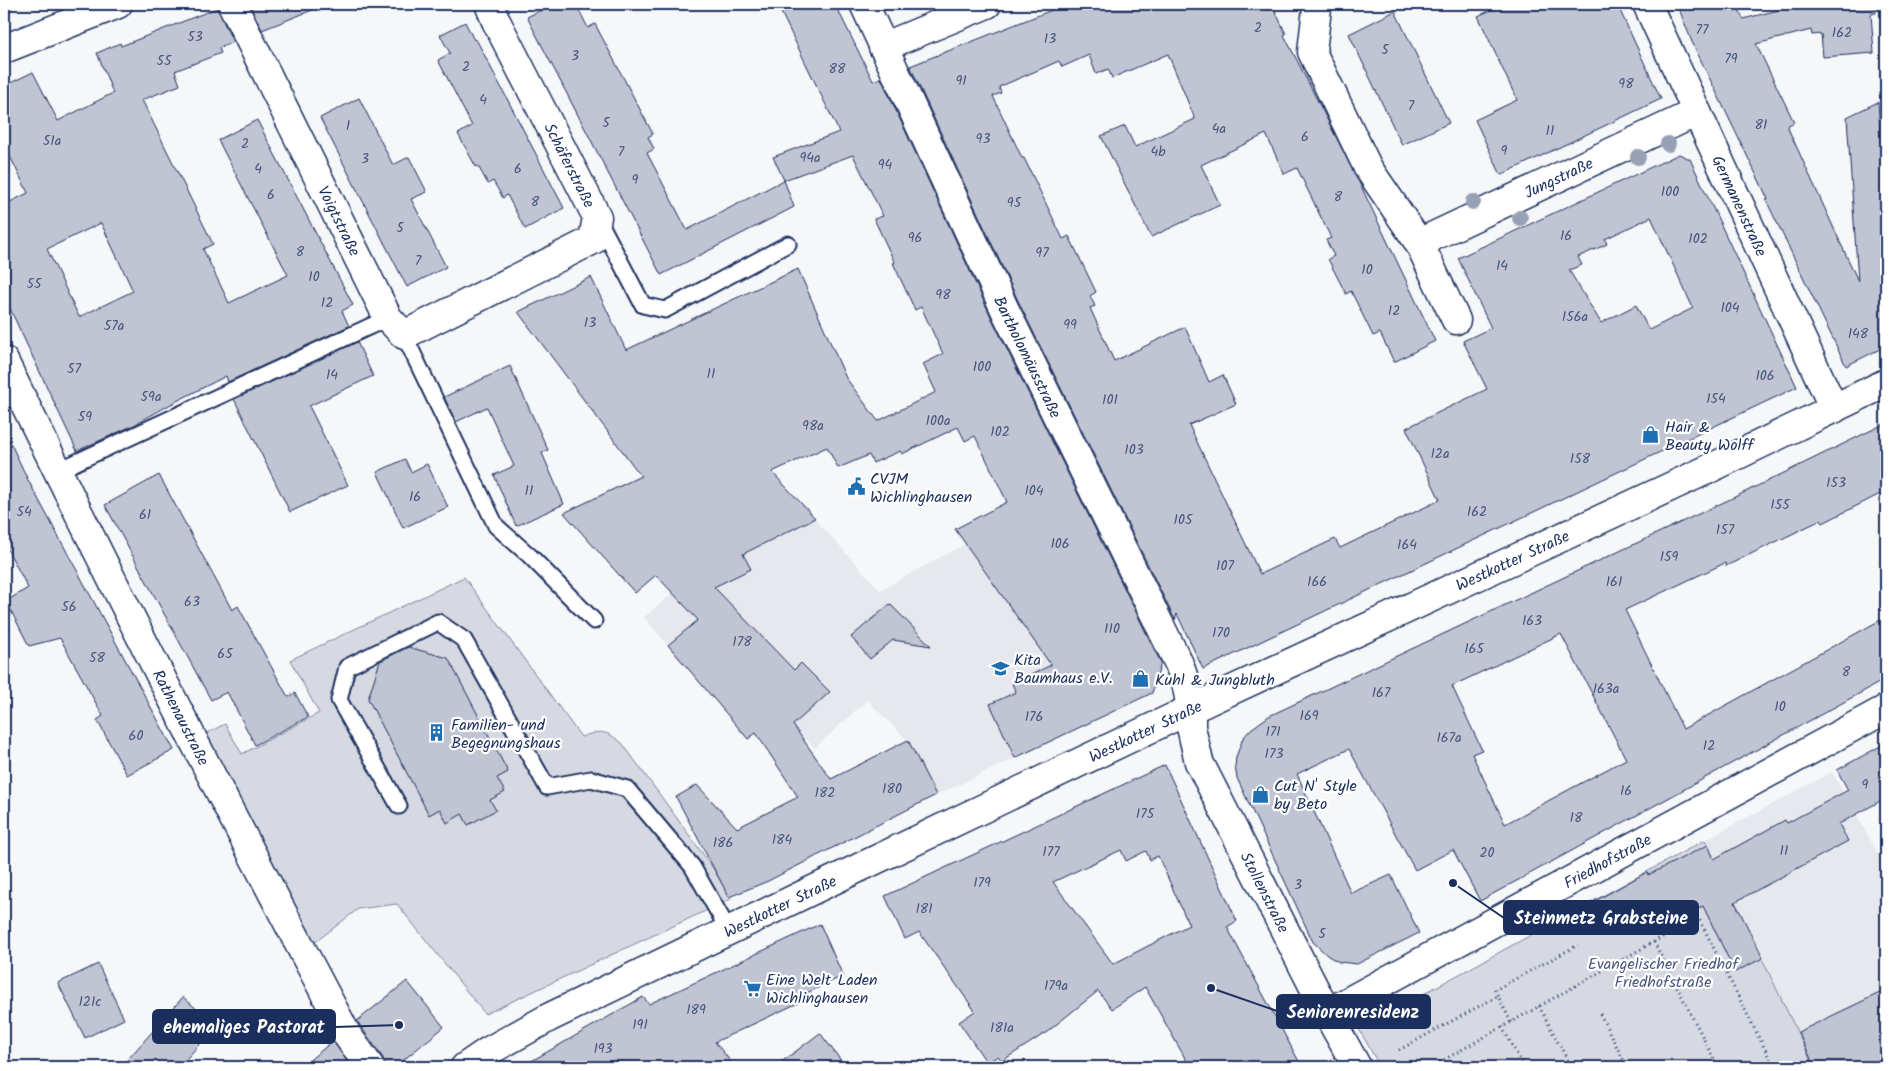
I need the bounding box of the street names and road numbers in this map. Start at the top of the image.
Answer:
street label: Schäferstraße [537,119,601,213]
street label: Germanenstraße [1704,151,1773,261]
street label: Jungstraße [1520,152,1598,206]
street label: Voigtstraße [310,182,366,261]
street label: Bartholomäusstraße [986,292,1067,423]
street label: Westkotter Straße [1452,524,1574,599]
street label: Rathenaustraße [145,665,215,770]
street label: Westkotter Straße [1085,695,1207,770]
street label: Friedhofstraße [1559,828,1657,896]
street label: Stollenstraße [1233,848,1295,938]
street label: Westkotter Straße [720,869,841,945]

